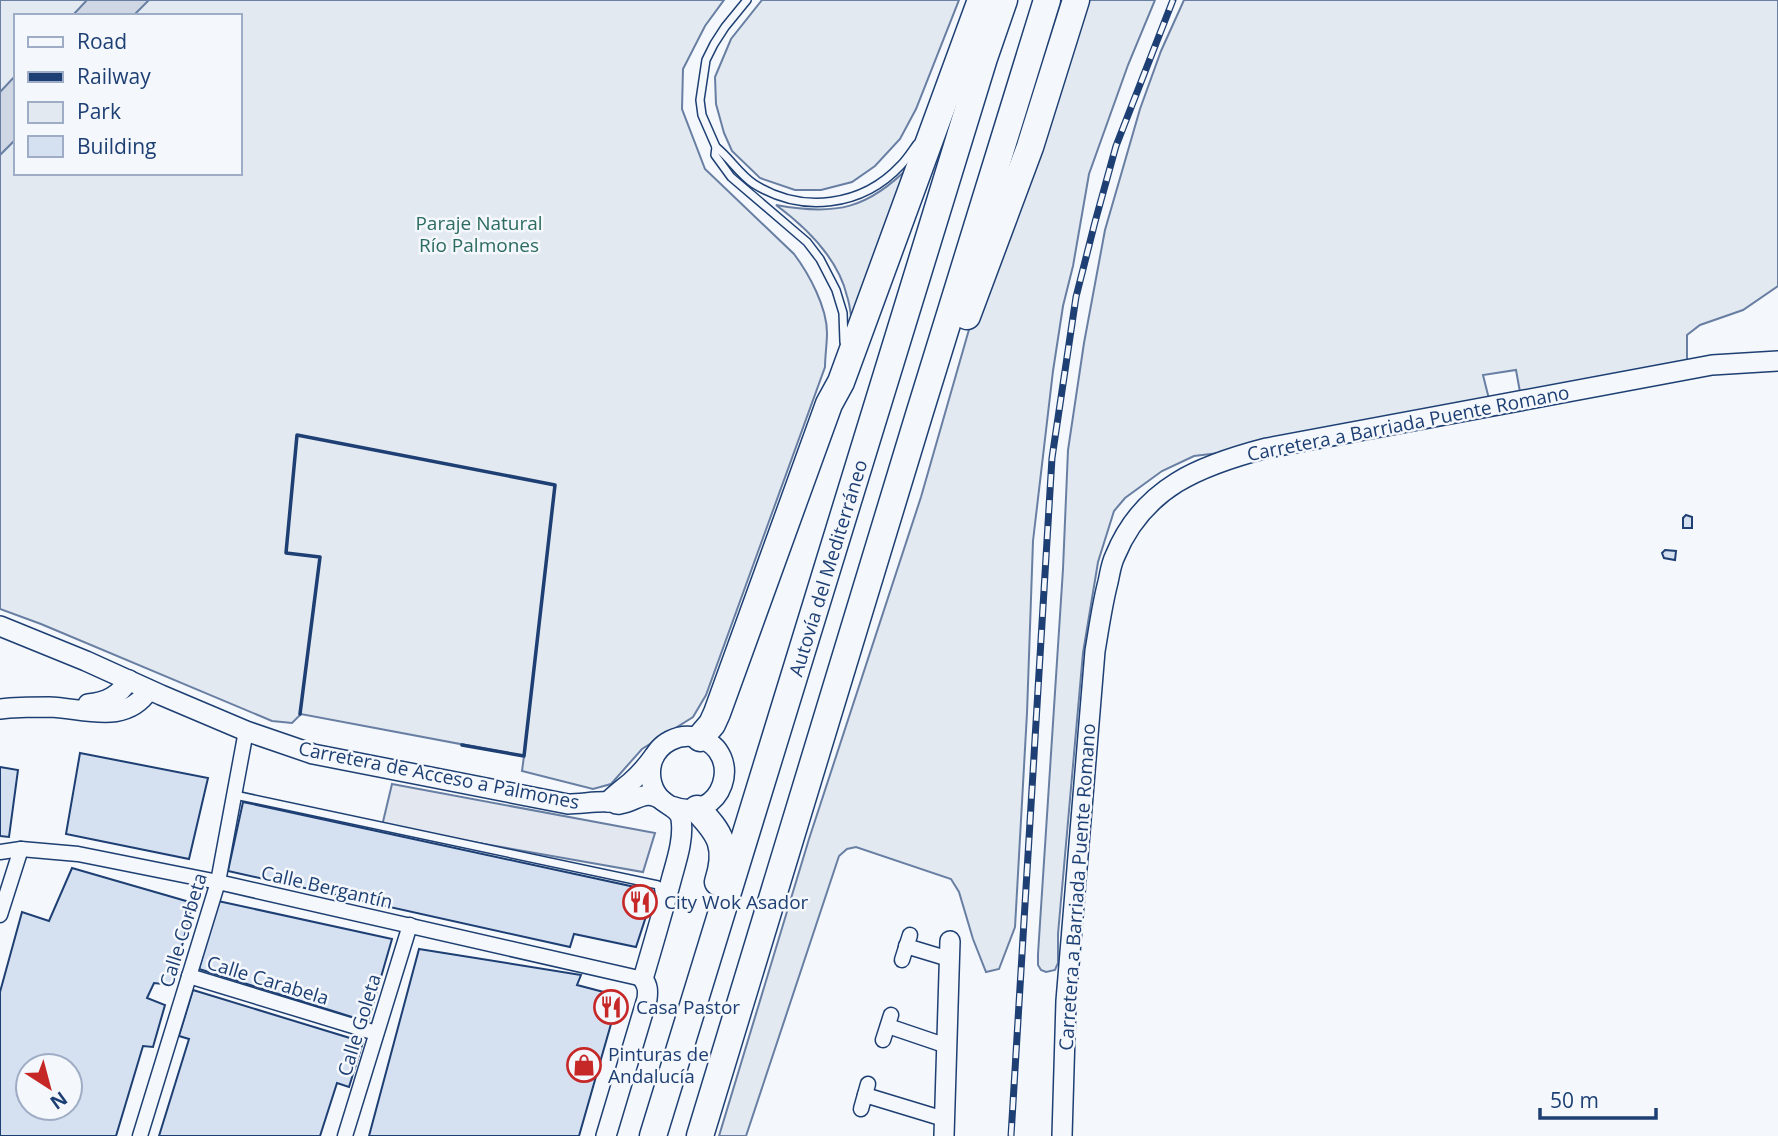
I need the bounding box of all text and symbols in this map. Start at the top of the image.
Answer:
legend [14,14,242,175]
text: Road [77,27,127,55]
text: Railway [77,62,151,90]
text: Park [77,97,121,125]
text: Building [77,132,156,160]
park label: Paraje Natural Río Palmones [415,210,543,258]
street label: Carretera a Barriada Puente Romano [1245,379,1571,467]
street label: Autovía del Mediterráneo [783,457,873,679]
street label: Carretera a Barriada Puente Romano [1053,723,1101,1051]
street label: Carretera de Acceso a Palmones [296,735,582,815]
street label: Calle Bergantín [259,859,395,915]
street label: Calle Corbeta [153,870,213,990]
restaurant icon: City Wok Asador [621,883,659,921]
place label: City Wok Asador [664,889,809,915]
street label: Calle Carabela [204,949,332,1011]
street label: Calle Goleta [331,971,387,1079]
restaurant icon: Casa Pastor [592,988,630,1026]
place label: Casa Pastor [636,994,740,1020]
place label: Pinturas de Andalucía [608,1041,709,1089]
shop icon: Pinturas de Andalucía [565,1046,603,1084]
north arrow [14,1052,84,1122]
scale bar [1540,1076,1656,1120]
text: N [45,1086,73,1116]
text: 50 m [1550,1086,1599,1114]

